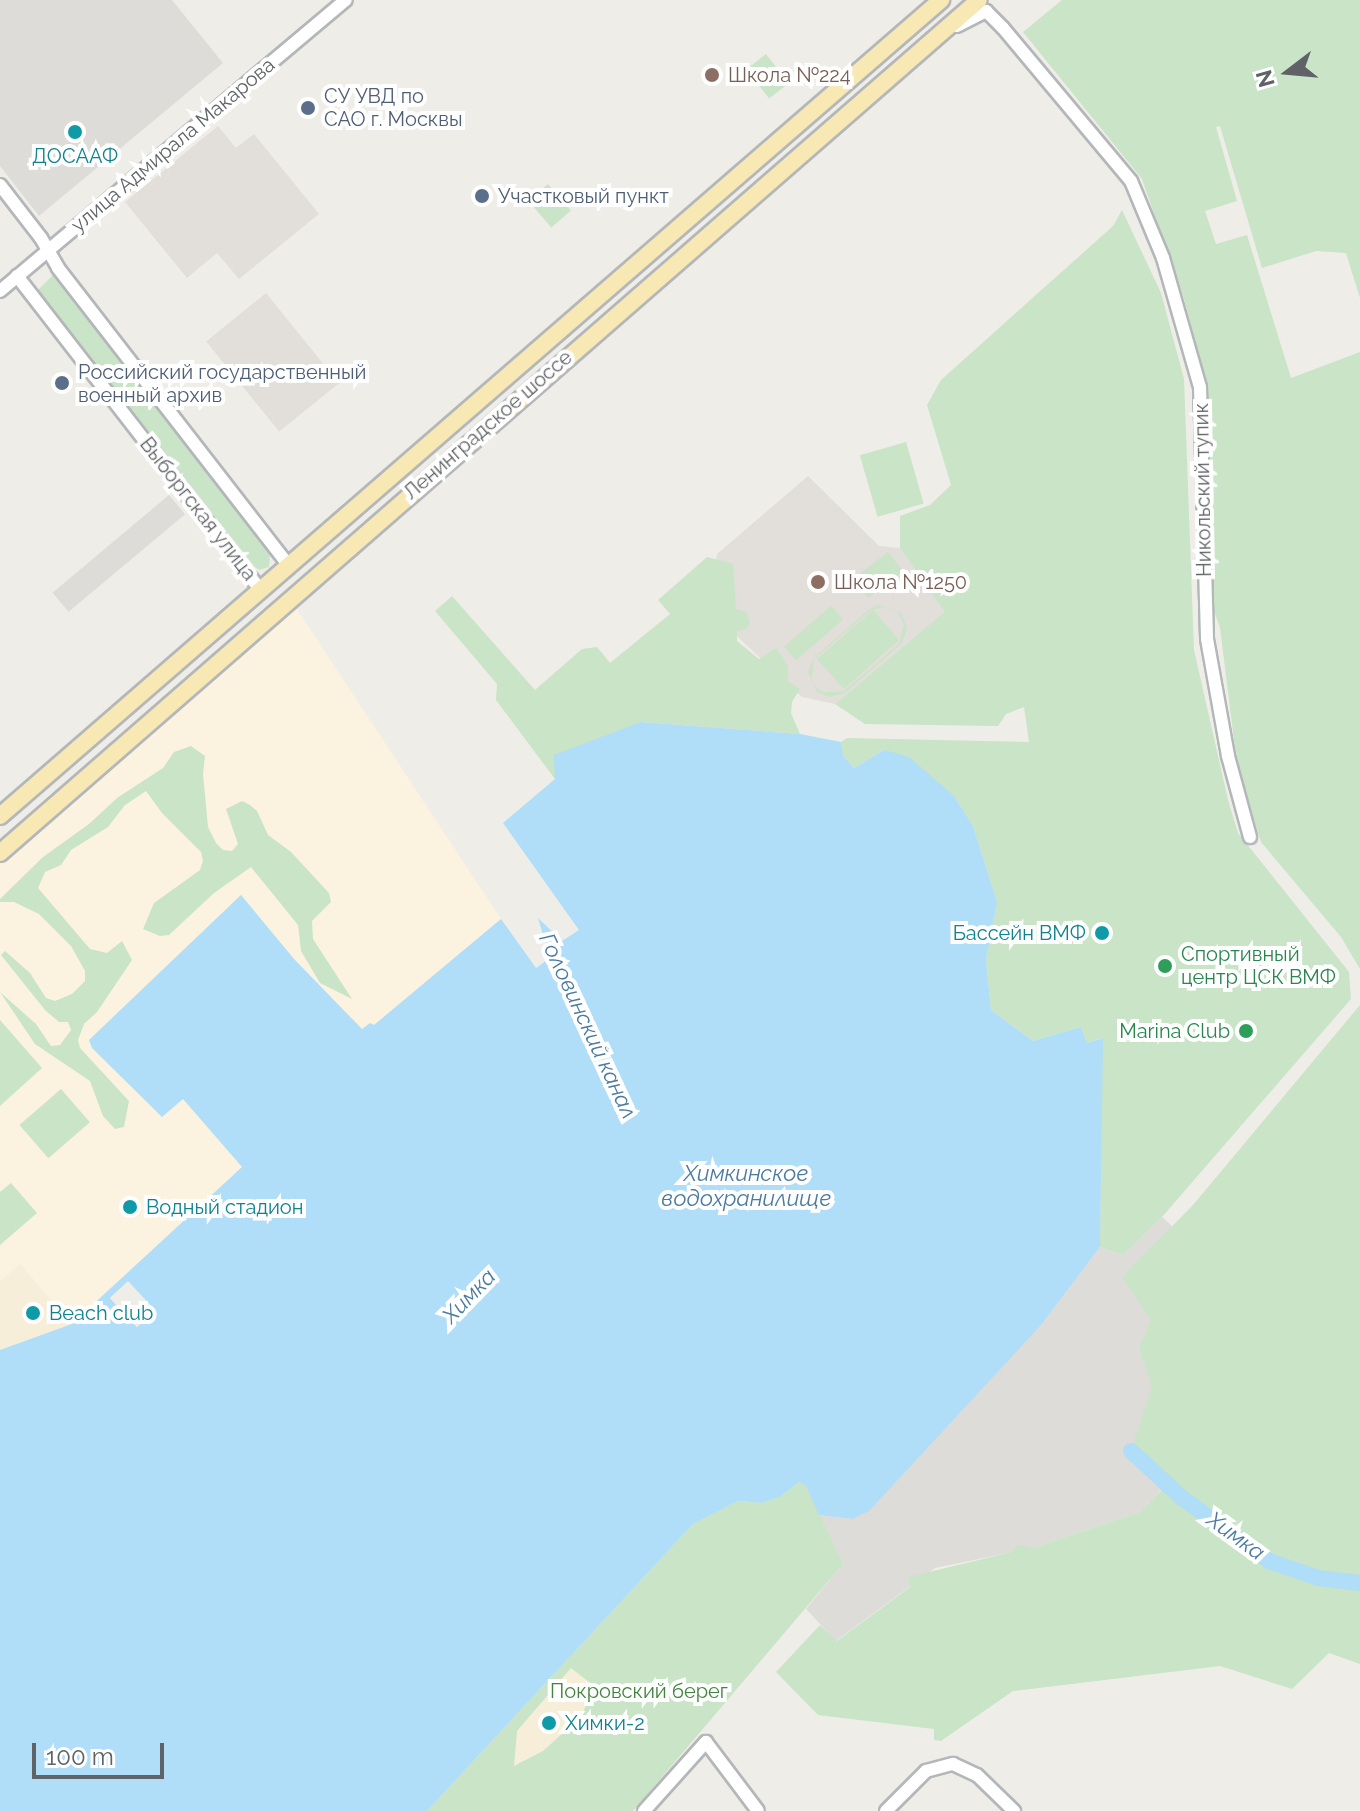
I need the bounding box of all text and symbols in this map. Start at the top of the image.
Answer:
north arrow [1248,32,1328,112]
street label: улица Адмирала Макарова [66,53,280,237]
place label: Школа №224 [728,63,851,87]
marker: Школа №224 [703,66,721,84]
text: N [1250,67,1280,90]
place label: СУ УВД по САО г. Москвы [324,84,463,131]
marker: СУ УВД по САО г. Москвы [299,99,317,117]
marker: ДОСААФ [66,123,84,141]
place label: ДОСААФ [32,144,118,168]
place label: Участковый пункт [498,184,669,208]
marker: Участковый пункт [473,187,491,205]
street label: Ленинградское шоссе [399,345,577,505]
place label: Российский государственный военный архив [78,360,366,407]
marker: Российский государственный военный архив [53,374,71,392]
street label: Никольский тупик [1189,403,1217,577]
street label: Выборгская улица [134,432,262,586]
place label: Школа №1250 [834,570,967,594]
marker: Школа №1250 [809,573,827,591]
place label: Бассейн ВМФ [953,921,1086,945]
marker: Бассейн ВМФ [1093,924,1111,942]
water label: Головинский канал [533,929,643,1123]
place label: Спортивный центр ЦСК ВМФ [1181,942,1336,989]
marker: Спортивный центр ЦСК ВМФ [1156,957,1174,975]
place label: Marina Club [1119,1019,1230,1043]
marker: Marina Club [1237,1022,1255,1040]
water label: Химкинское водохранилище [661,1160,831,1212]
place label: Водный стадион [146,1195,303,1219]
marker: Водный стадион [121,1198,139,1216]
water label: Химка [437,1264,501,1328]
place label: Beach club [49,1301,153,1325]
marker: Beach club [24,1304,42,1322]
water label: Химка [1202,1506,1270,1566]
park label: Покровский берег [550,1679,728,1703]
place label: Химки-2 [565,1711,645,1735]
marker: Химки-2 [540,1714,558,1732]
scale bar [36,1727,168,1777]
text: 100 m [46,1742,114,1771]

